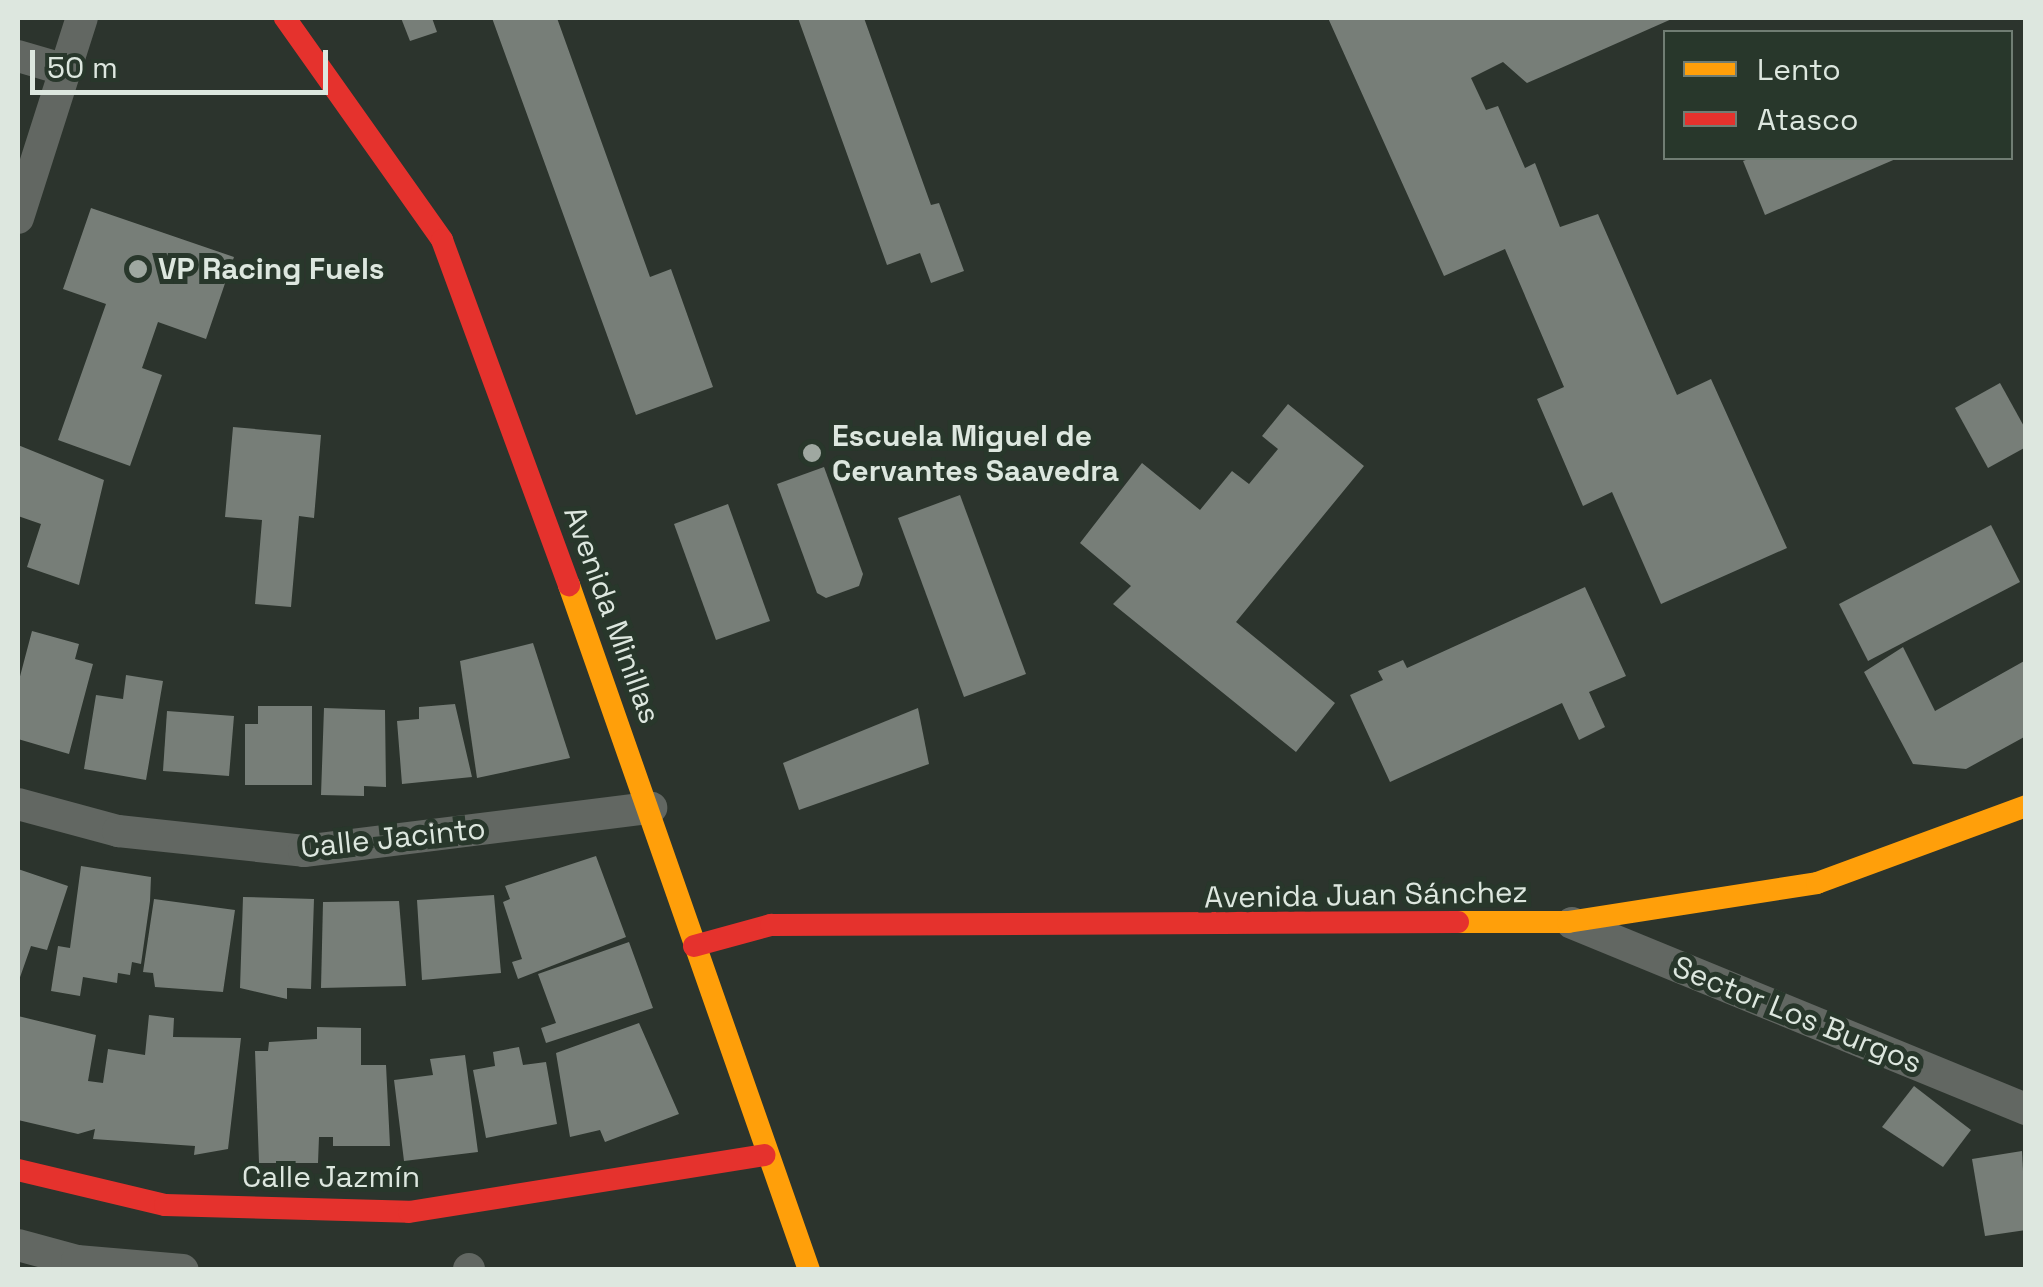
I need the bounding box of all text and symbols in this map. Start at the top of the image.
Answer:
scale bar [35,30,332,92]
legend [1663,30,2013,160]
text: 50 m [47,48,118,87]
text: Lento [1757,50,1841,89]
text: Atasco [1757,100,1858,139]
place label: VP Racing Fuels [158,251,385,287]
marker: VP Racing Fuels [127,258,149,280]
place label: Escuela Miguel de Cervantes Saavedra [832,418,1119,488]
marker: Escuela Miguel de Cervantes Saavedra [801,442,823,464]
street label: Avenida Minillas [556,502,668,728]
street label: Calle Jacinto [299,810,487,866]
street label: Avenida Juan Sánchez [1204,874,1528,916]
street label: Sector Los Burgos [1667,949,1927,1081]
street label: Calle Jazmín [242,1159,420,1195]

